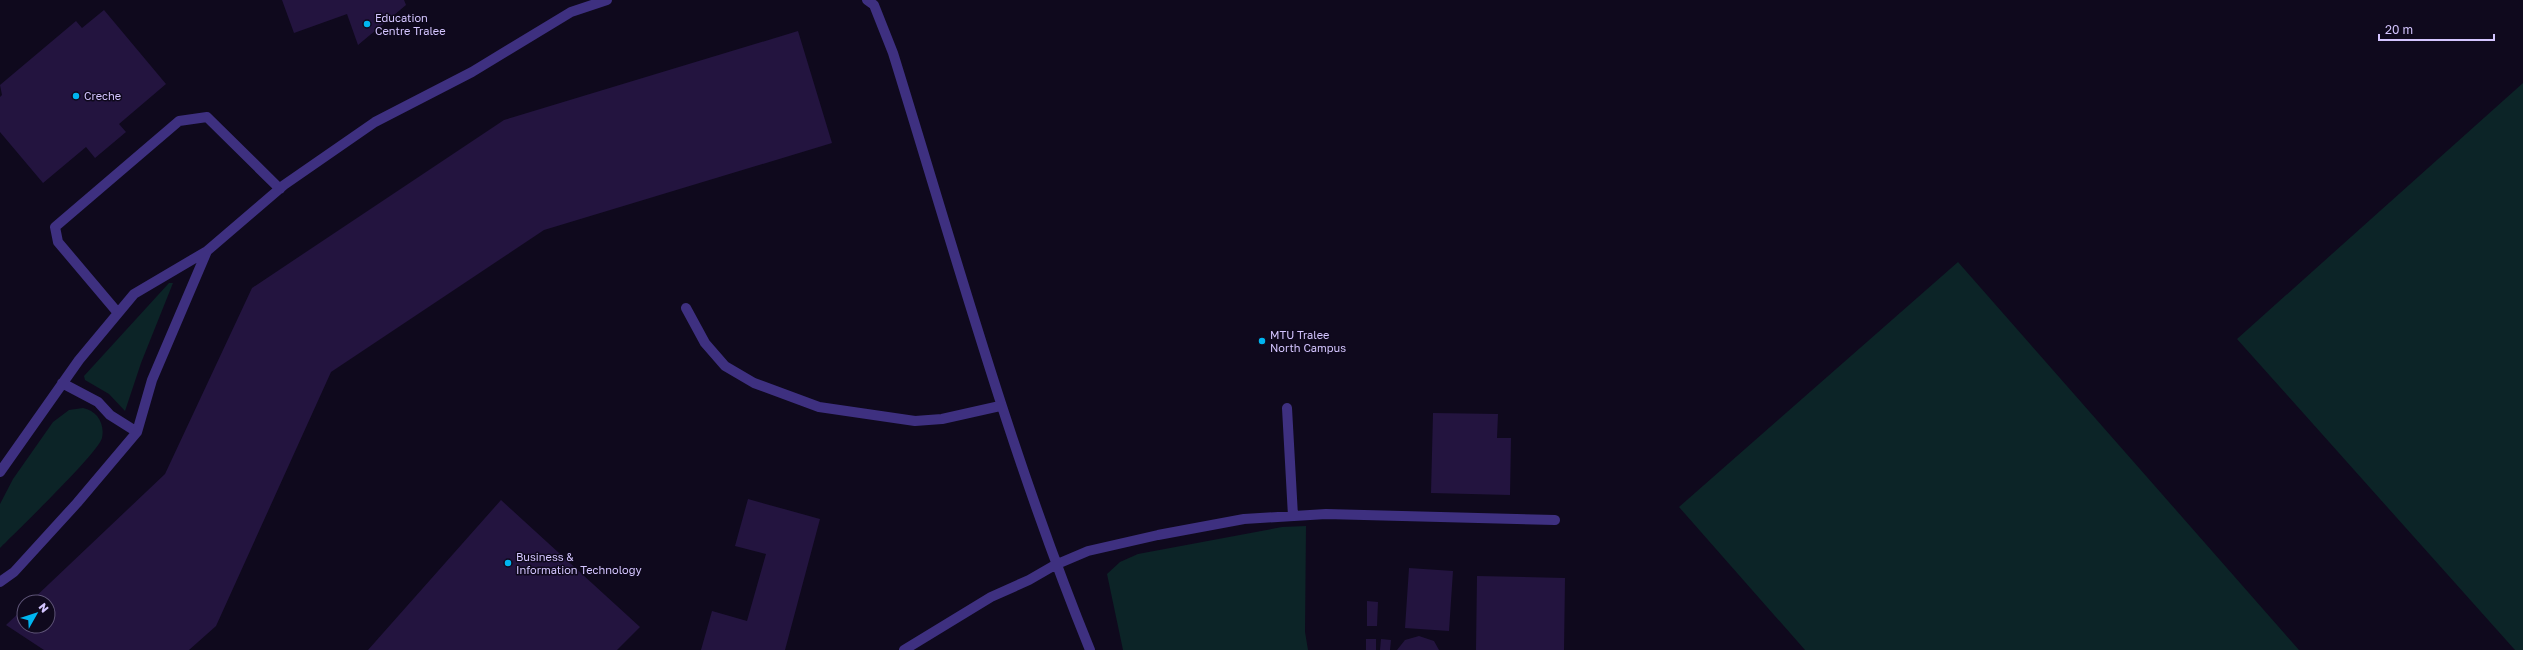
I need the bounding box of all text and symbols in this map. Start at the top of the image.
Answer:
place label: Education Centre Tralee [375,11,446,37]
scale bar [2379,16,2494,42]
marker: Education Centre Tralee [362,19,372,29]
text: 20 m [2385,22,2413,37]
place label: Creche [84,89,121,102]
marker: Creche [71,91,81,101]
place label: MTU Tralee North Campus [1270,328,1346,354]
marker: MTU Tralee North Campus [1257,336,1267,346]
place label: Business & Information Technology [516,550,642,576]
marker: Business & Information Technology [503,558,513,568]
north arrow [16,594,56,634]
text: N [36,600,52,615]

